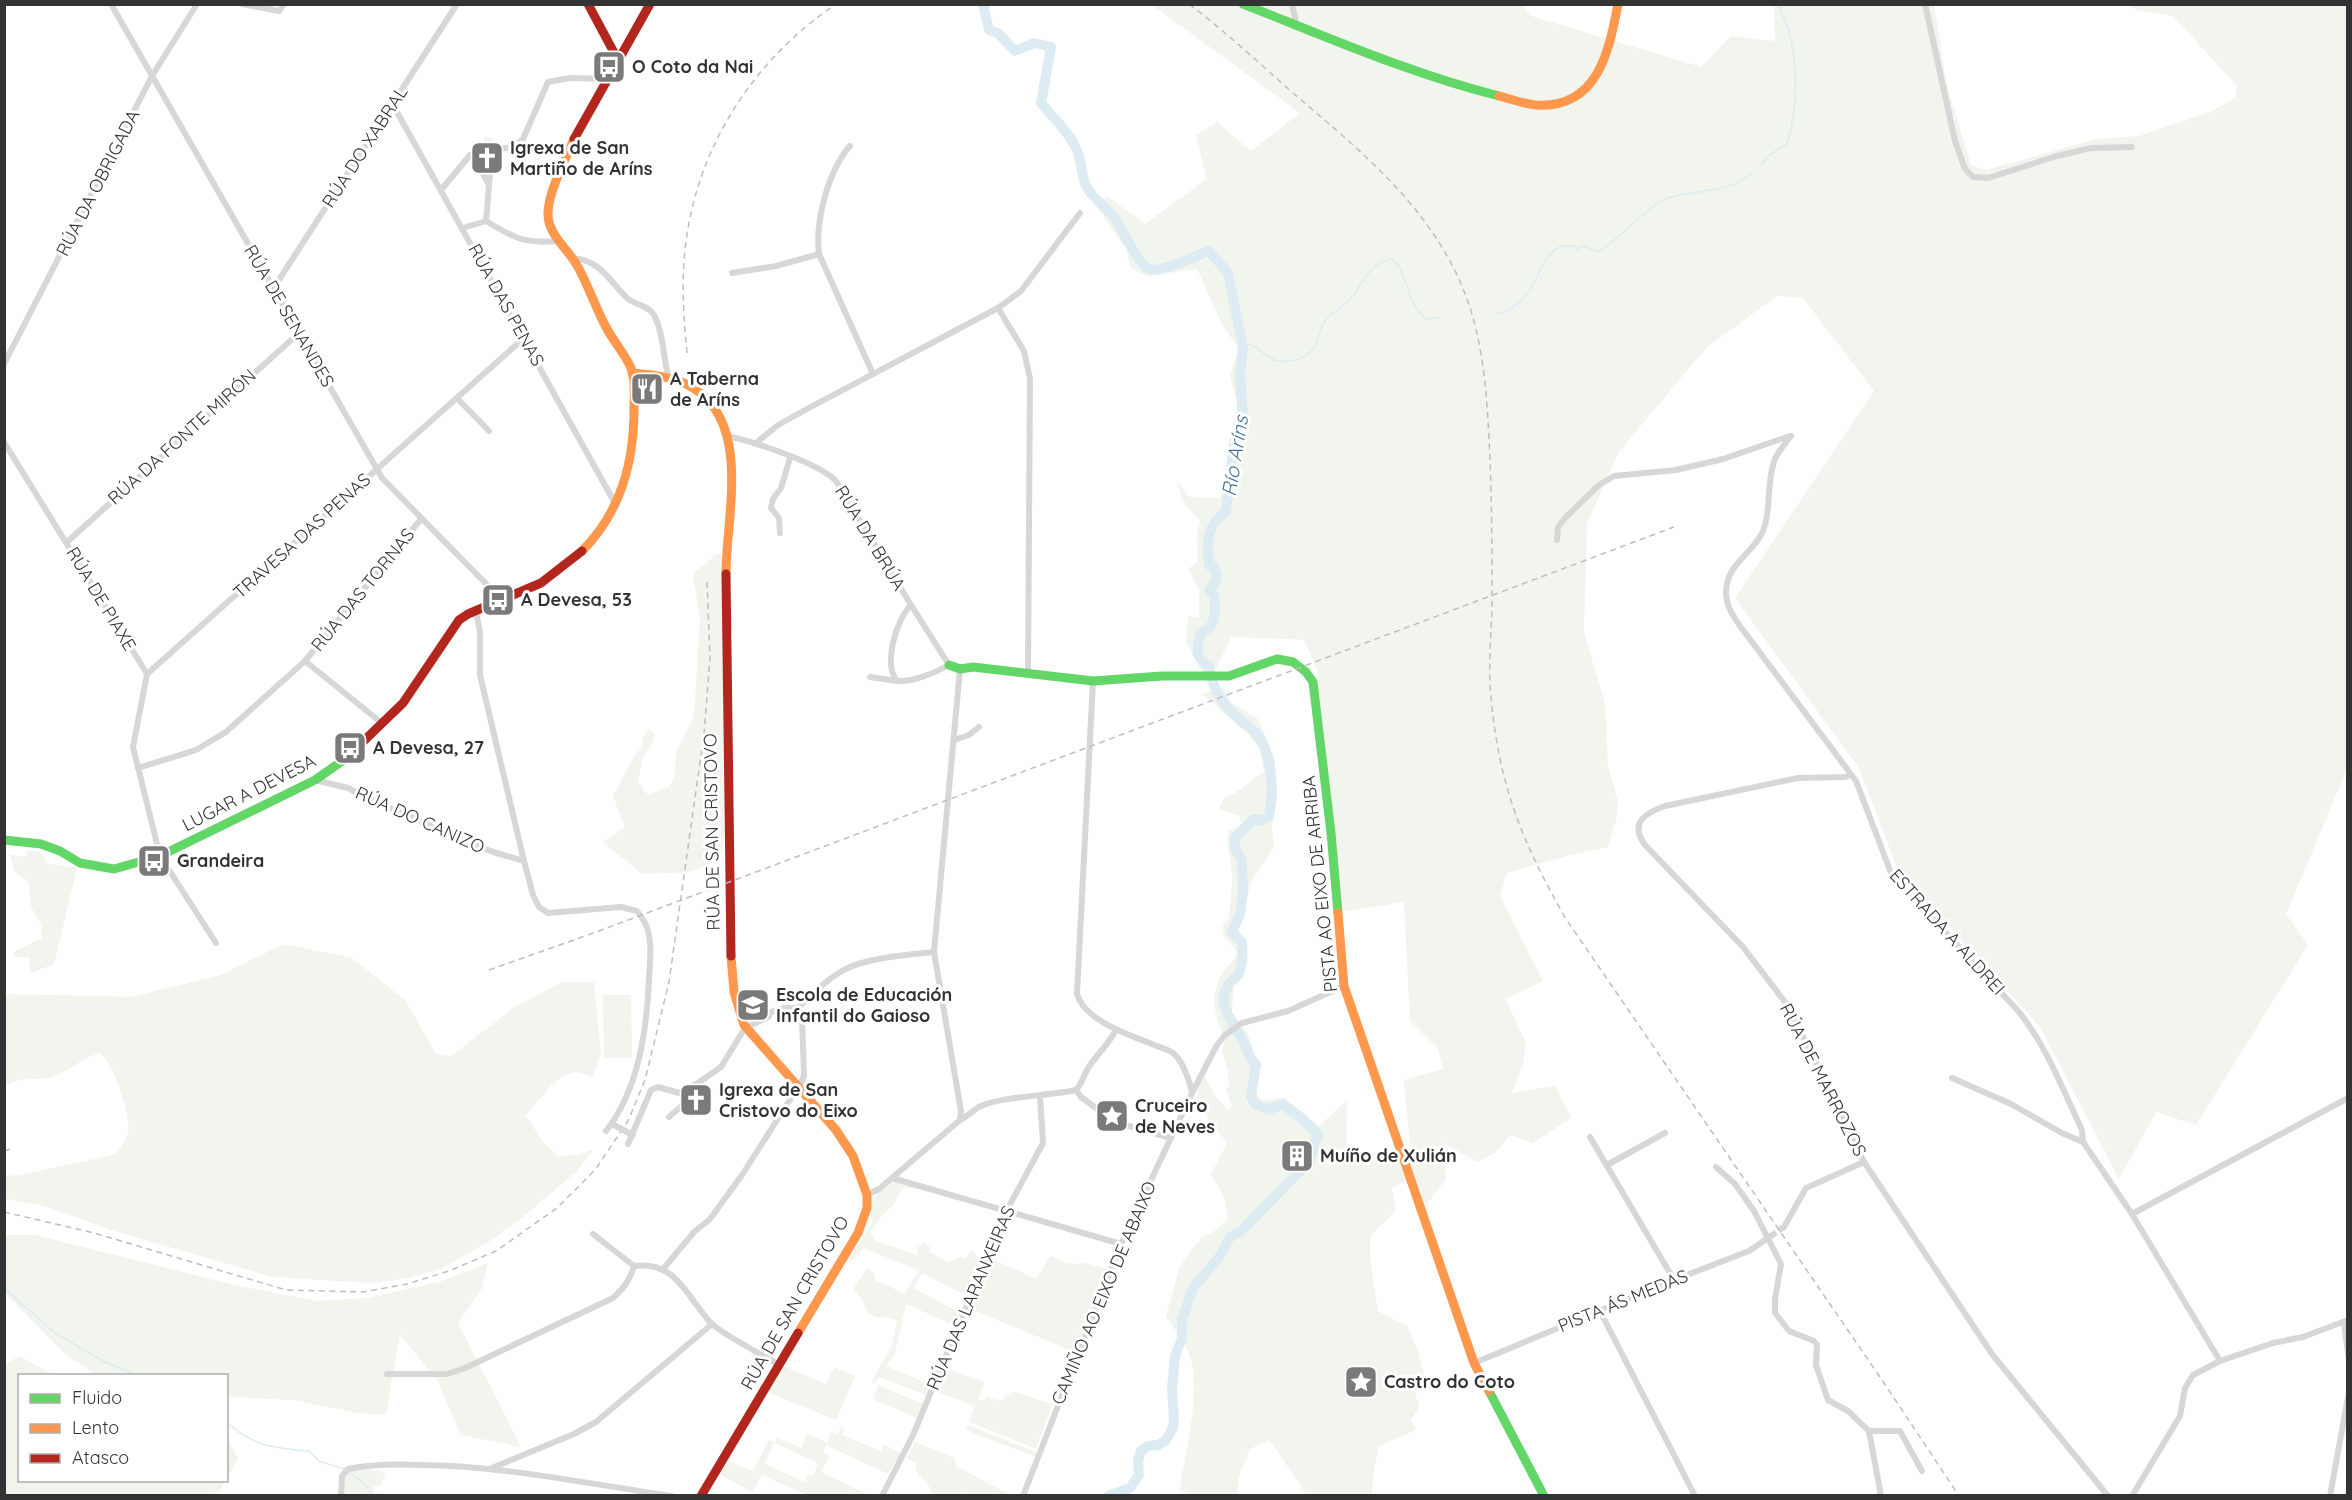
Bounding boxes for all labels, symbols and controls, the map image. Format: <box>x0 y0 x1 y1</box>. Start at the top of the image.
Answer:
bus stop icon: O Coto da Nai <box>591 49 627 85</box>
place label: O Coto da Nai <box>632 55 753 78</box>
street label: RÚA DO XABRAL <box>317 81 413 212</box>
street label: RÚA DA OBRIGADA <box>51 105 145 260</box>
place label: Igrexa de San Martiño de Aríns <box>510 136 653 180</box>
church icon: Igrexa de San Martiño de Aríns <box>469 140 505 176</box>
street label: RÚA DAS PENAS <box>463 239 550 370</box>
street label: RÚA DE SENANDES <box>239 240 340 391</box>
street label: RÚA DA FONTE MIRÓN <box>103 364 261 509</box>
place label: A Taberna de Aríns <box>670 367 759 411</box>
restaurant icon: A Taberna de Aríns <box>629 371 665 407</box>
water label: Río Aríns <box>1216 412 1253 498</box>
street label: TRAVESA DAS PENAS <box>228 468 375 603</box>
street label: RÚA DA BRÚA <box>830 481 911 595</box>
street label: RÚA DAS TORNAS <box>306 523 419 656</box>
street label: RÚA DE PIAXE <box>61 543 141 655</box>
bus stop icon: A Devesa, 53 <box>480 582 516 618</box>
place label: A Devesa, 53 <box>521 588 632 611</box>
bus stop icon: A Devesa, 27 <box>332 730 368 766</box>
street label: RÚA DE SAN CRISTOVO <box>698 733 725 931</box>
place label: A Devesa, 27 <box>373 736 484 759</box>
street label: LUGAR A DEVESA <box>178 749 320 836</box>
street label: PISTA AO EIXO DE ARRIBA <box>1297 774 1342 994</box>
street label: RÚA DO CANIZO <box>352 781 488 858</box>
bus stop icon: Grandeira <box>136 843 172 879</box>
place label: Grandeira <box>177 849 264 872</box>
street label: ESTRADA A ALDREI <box>1885 864 2010 999</box>
place label: Escola de Educación Infantil do Gaioso <box>776 983 952 1027</box>
school or university icon: Escola de Educación Infantil do Gaioso <box>735 987 771 1023</box>
street label: RÚA DE MARROZOS <box>1775 999 1872 1160</box>
place label: Igrexa de San Cristovo do Eixo <box>719 1078 858 1122</box>
church icon: Igrexa de San Cristovo do Eixo <box>678 1082 714 1118</box>
place label: Cruceiro de Neves <box>1135 1094 1215 1138</box>
place icon: Cruceiro de Neves <box>1094 1098 1130 1134</box>
building icon: Muíño de Xulián <box>1279 1138 1315 1174</box>
place label: Muíño de Xulián <box>1320 1144 1457 1167</box>
street label: CAMIÑO AO EIXO DE ABAIXO <box>1046 1178 1161 1408</box>
street label: RÚA DAS LARANXEIRAS <box>921 1202 1020 1394</box>
street label: RÚA DE SAN CRISTOVO <box>735 1212 854 1394</box>
street label: PISTA ÁS MEDAS <box>1554 1264 1691 1337</box>
place icon: Castro do Coto <box>1343 1364 1379 1400</box>
place label: Castro do Coto <box>1384 1370 1515 1393</box>
legend <box>18 1374 228 1482</box>
text: Fluido <box>72 1386 122 1409</box>
text: Lento <box>72 1416 119 1439</box>
text: Atasco <box>72 1446 129 1469</box>

